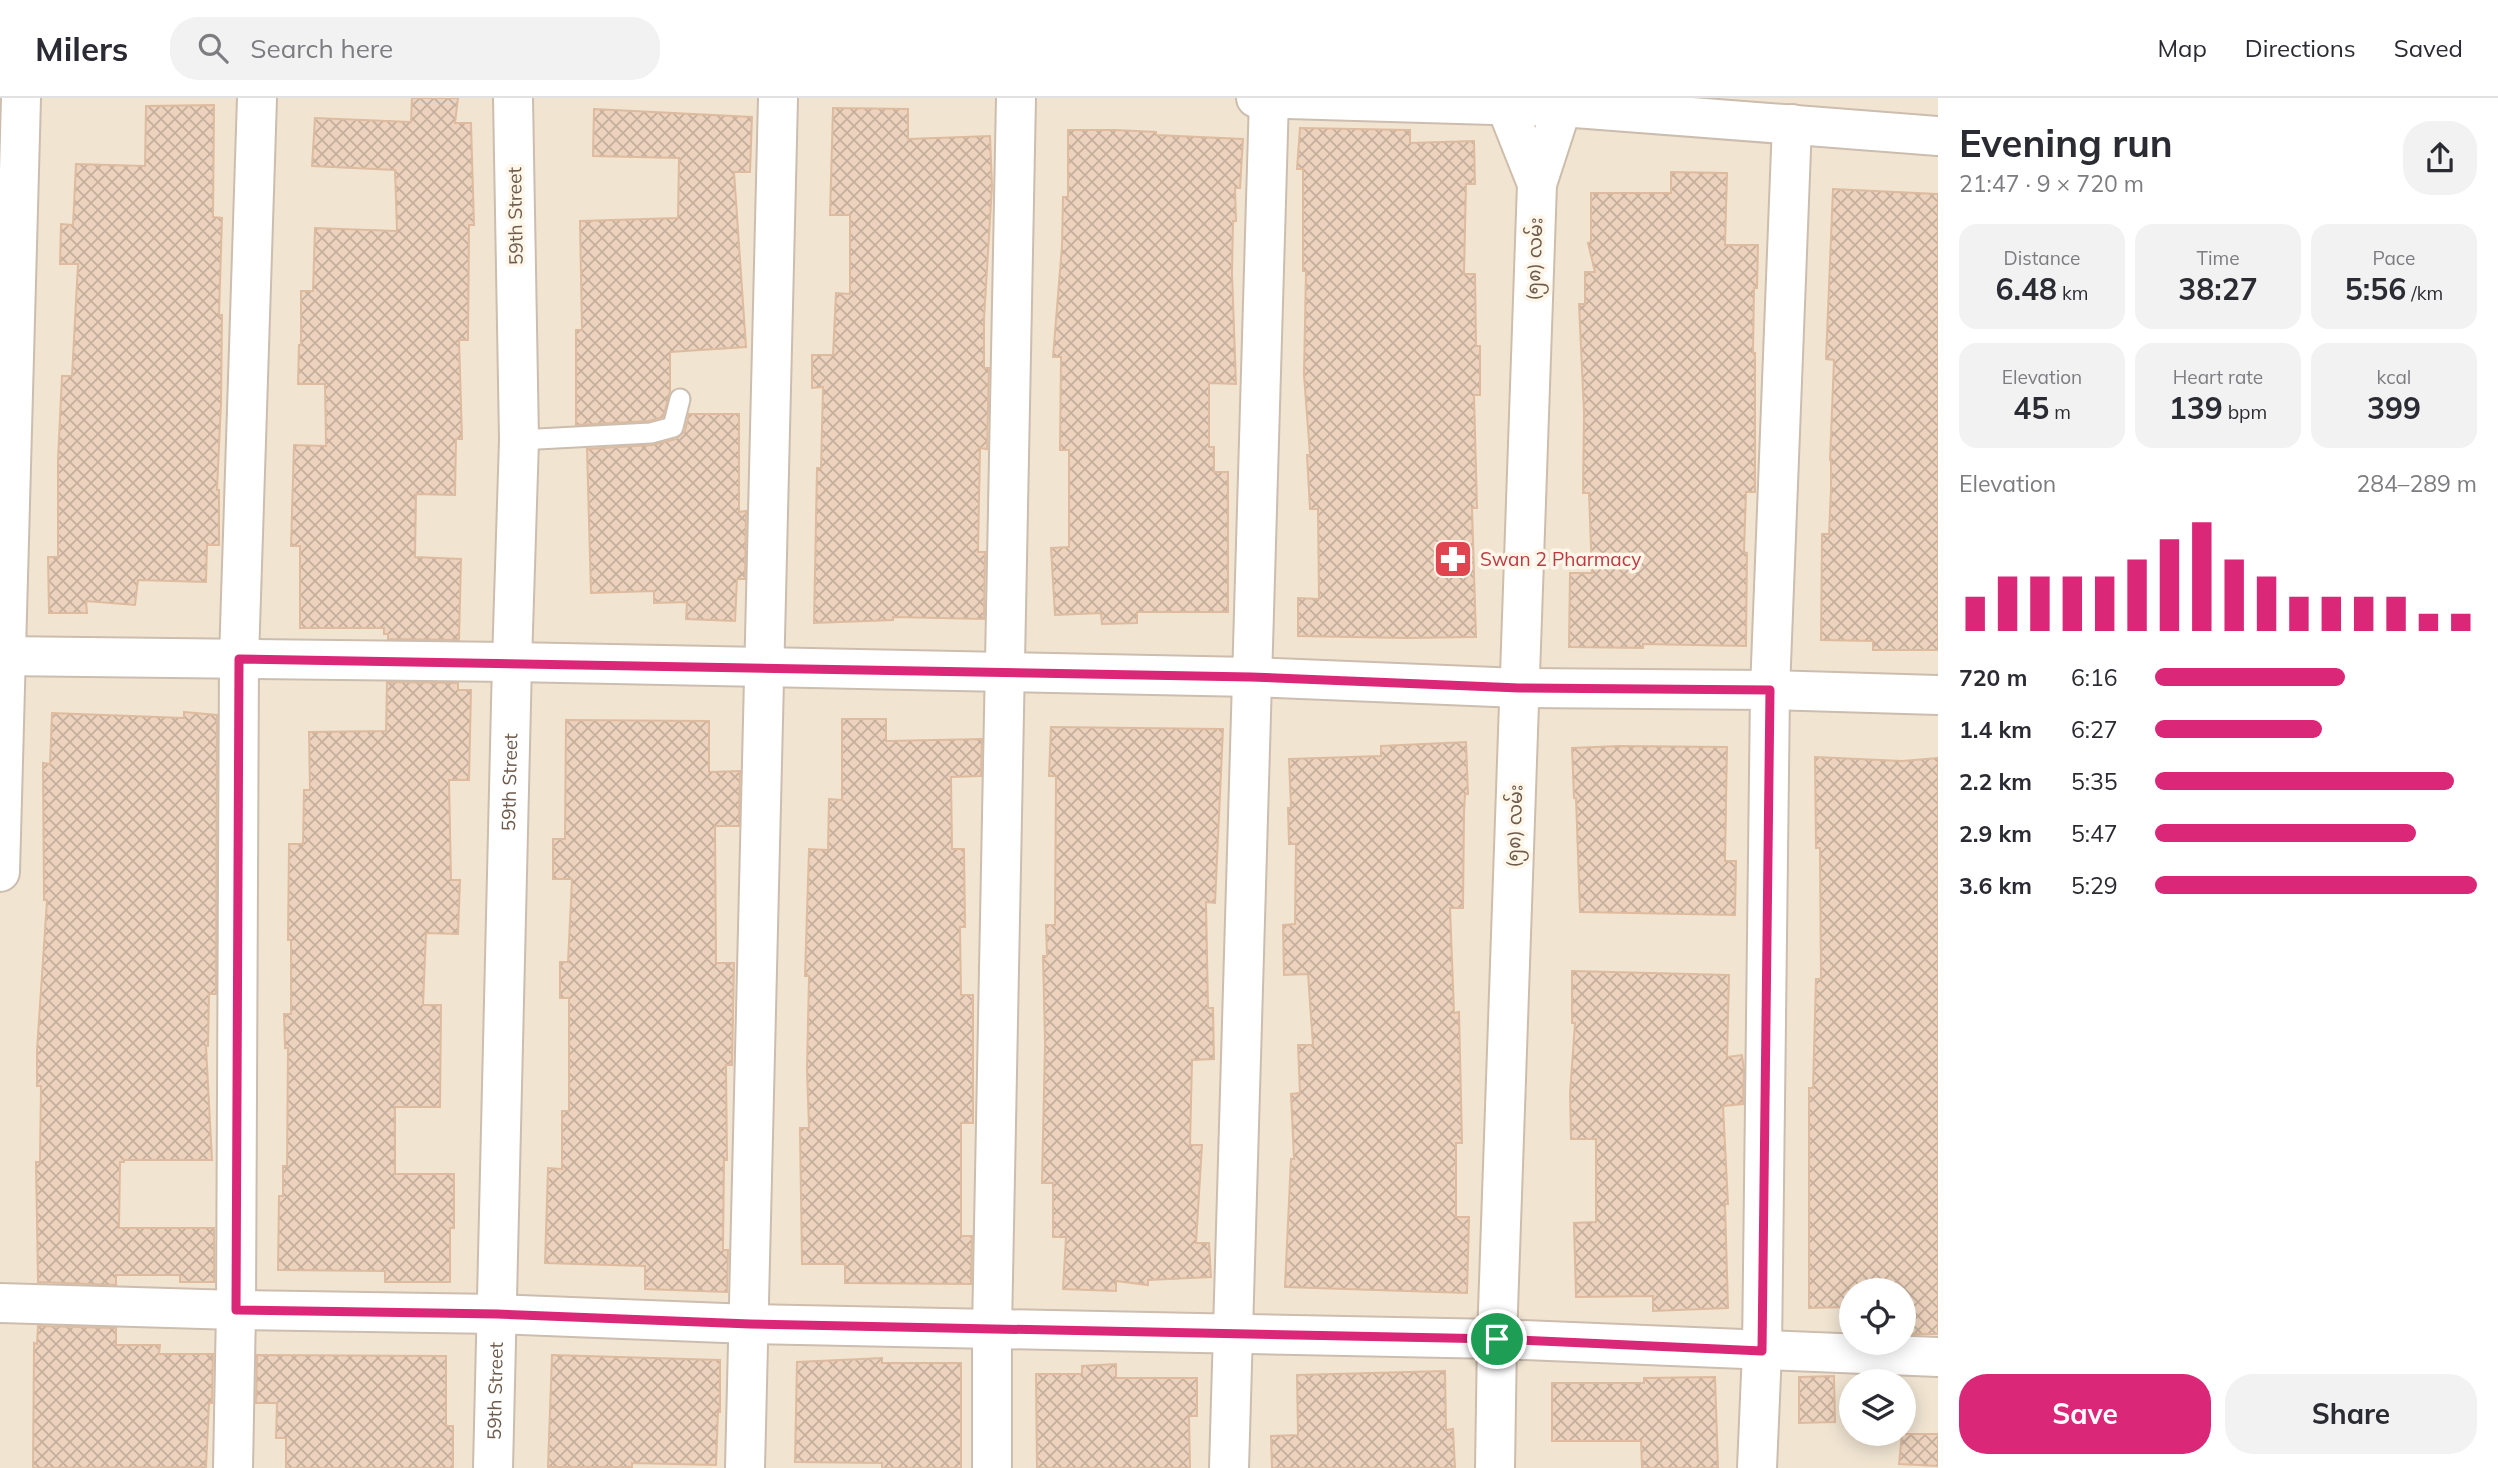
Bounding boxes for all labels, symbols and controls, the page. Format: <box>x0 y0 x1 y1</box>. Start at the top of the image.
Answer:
search box <box>170 17 660 80</box>
text: Milers <box>35 28 128 69</box>
icon: search <box>194 29 232 67</box>
text: Search here <box>250 32 393 65</box>
text: Map <box>2157 33 2207 63</box>
text: Directions <box>2245 33 2356 63</box>
text: Saved <box>2394 33 2463 63</box>
text: Evening run <box>1959 119 2173 167</box>
button: share <box>2403 121 2477 195</box>
street label: 59th Street <box>502 166 528 265</box>
text: 21:47 · 9 × 720 m <box>1959 169 2144 198</box>
street label: (၅၈) လမ်း <box>1519 217 1551 301</box>
text: Distance <box>2004 246 2080 270</box>
text: Time <box>2196 246 2240 270</box>
text: Pace <box>2373 246 2415 270</box>
text: 6.48 <box>1996 270 2057 308</box>
text: 38:27 <box>2178 270 2258 308</box>
text: 5:56 <box>2345 270 2406 308</box>
text: km <box>2057 281 2088 305</box>
text: /km <box>2406 281 2443 305</box>
text: Elevation <box>2002 365 2082 389</box>
text: Heart rate <box>2173 365 2263 389</box>
text: kcal <box>2377 365 2411 389</box>
text: 45 <box>2013 389 2049 427</box>
text: 139 <box>2169 389 2223 427</box>
text: 399 <box>2367 389 2421 427</box>
text: m <box>2049 400 2071 424</box>
text: bpm <box>2223 400 2267 424</box>
text: Elevation <box>1959 469 2056 498</box>
text: 284–289 m <box>2356 469 2477 498</box>
pharmacy icon: Swan 2 Pharmacy <box>1432 538 1474 580</box>
place label: Swan 2 Pharmacy <box>1480 547 1641 571</box>
text: 720 m <box>1959 663 2027 692</box>
text: 6:16 <box>2071 663 2118 692</box>
text: 1.4 km <box>1959 715 2032 744</box>
text: 6:27 <box>2071 715 2118 744</box>
street label: 59th Street <box>496 732 522 832</box>
text: 2.2 km <box>1959 767 2032 796</box>
text: 5:35 <box>2071 767 2118 796</box>
street label: (၅၈) လမ်း <box>1499 784 1531 868</box>
text: 2.9 km <box>1959 819 2032 848</box>
text: 5:47 <box>2071 819 2118 848</box>
text: 3.6 km <box>1959 871 2032 900</box>
text: 5:29 <box>2071 871 2118 900</box>
map controls <box>1839 1278 1916 1446</box>
button: locate <box>1839 1278 1916 1355</box>
pin <box>1467 1309 1527 1369</box>
icon: arrive <box>1478 1320 1516 1358</box>
street label: 59th Street <box>482 1341 508 1440</box>
button: layers <box>1839 1369 1916 1446</box>
button: Save <box>1959 1374 2211 1454</box>
button: Share <box>2225 1374 2477 1454</box>

